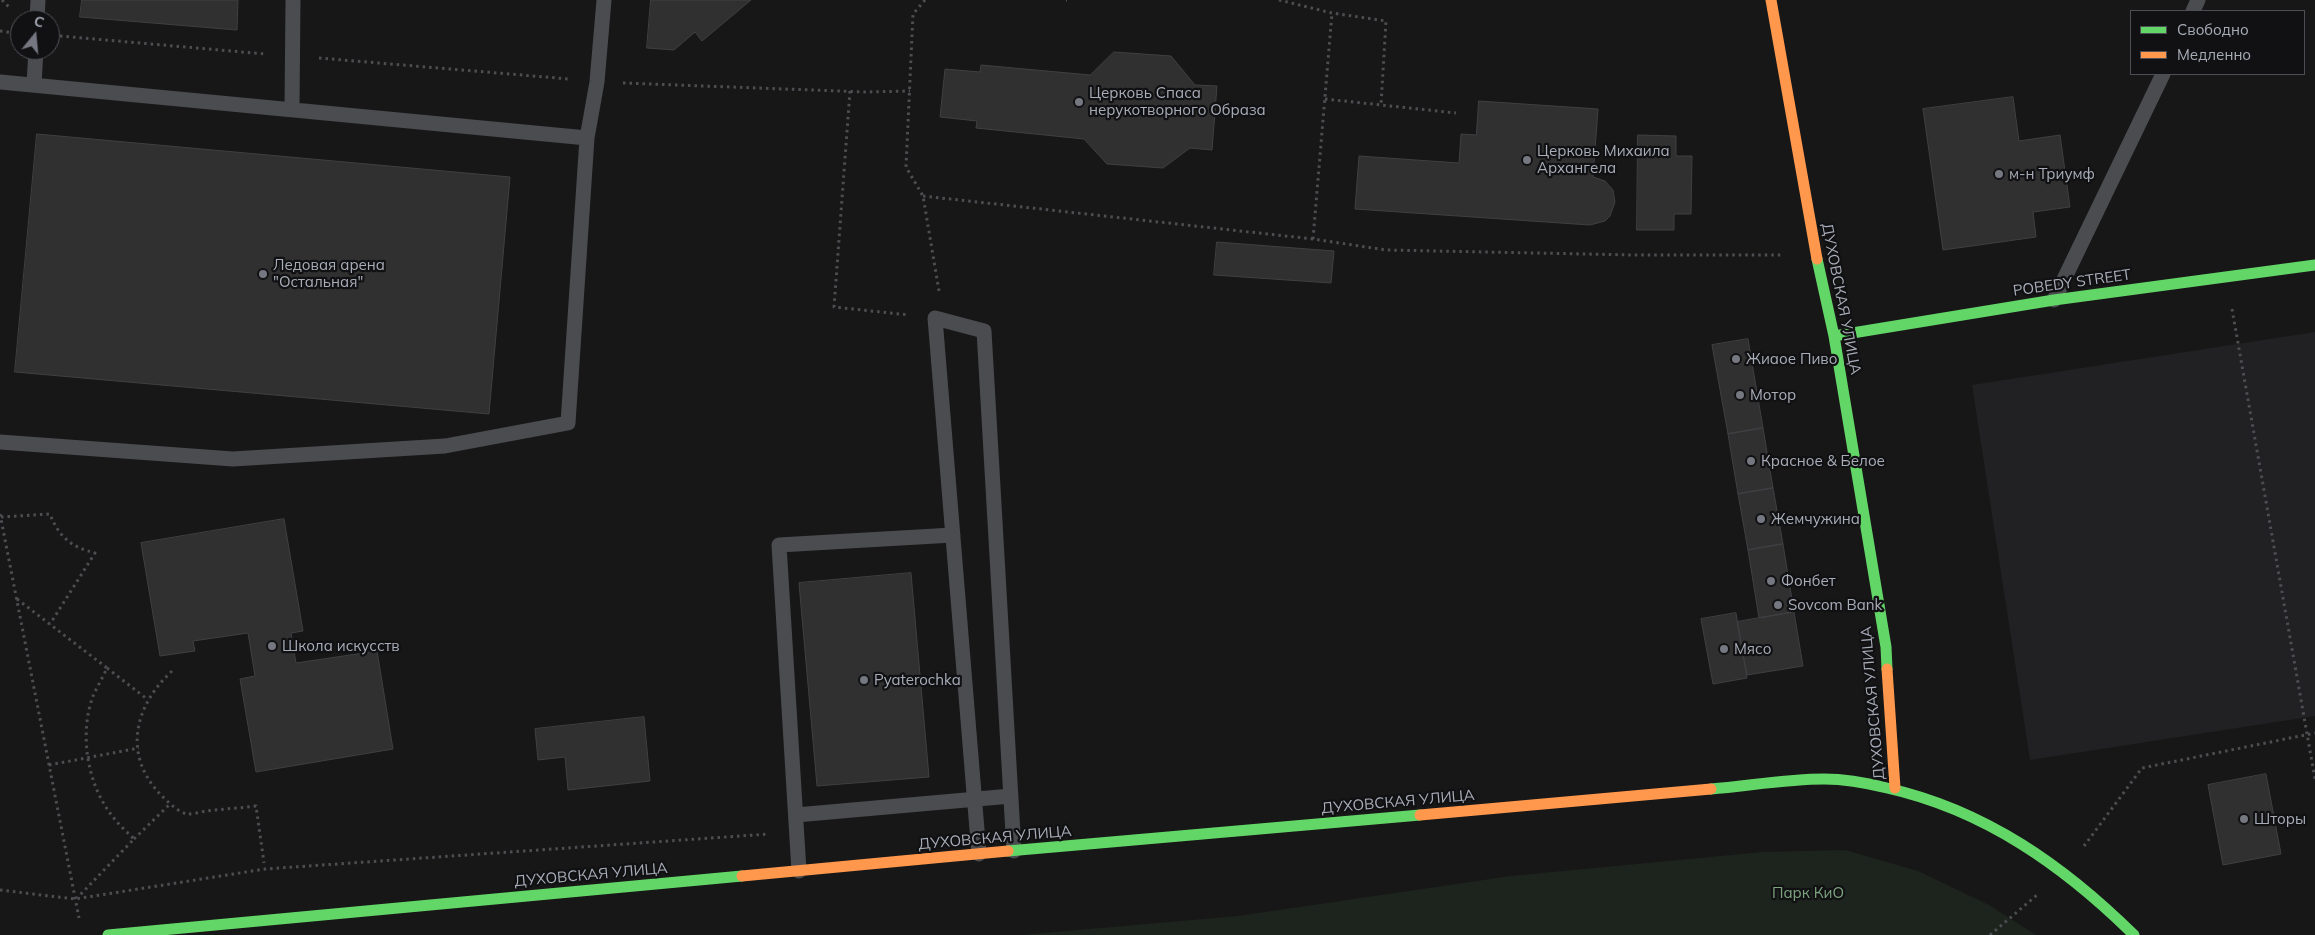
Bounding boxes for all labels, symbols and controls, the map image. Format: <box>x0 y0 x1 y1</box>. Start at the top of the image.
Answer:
north arrow <box>10 10 60 60</box>
legend <box>2130 10 2305 75</box>
text: С <box>32 12 46 32</box>
text: Свободно <box>2177 20 2249 39</box>
text: Медленно <box>2177 45 2251 64</box>
place label: Церковь Спаса нерукотворного Образа <box>1089 84 1266 119</box>
marker: Церковь Спаса нерукотворного Образа <box>1073 96 1085 108</box>
place label: Церковь Михаила Архангела <box>1537 142 1670 177</box>
marker: Церковь Михаила Архангела <box>1521 154 1533 166</box>
place label: м-н Триумф <box>2009 165 2095 183</box>
marker: м-н Триумф <box>1993 168 2005 180</box>
street label: ДУХОВСКАЯ УЛИЦА <box>1817 222 1865 376</box>
place label: Ледовая арена "Остальная" <box>273 256 385 291</box>
street label: POBEDY STREET <box>2012 266 2132 300</box>
marker: Ледовая арена "Остальная" <box>257 268 269 280</box>
place label: Жиаое Пиво <box>1746 350 1837 368</box>
marker: Жиаое Пиво <box>1730 353 1742 365</box>
place label: Мотор <box>1750 386 1796 404</box>
marker: Мотор <box>1734 389 1746 401</box>
place label: Красное & Белое <box>1761 452 1885 470</box>
marker: Красное & Белое <box>1745 455 1757 467</box>
place label: Жемчужина <box>1771 510 1860 528</box>
marker: Жемчужина <box>1755 513 1767 525</box>
place label: Фонбет <box>1781 572 1836 590</box>
marker: Фонбет <box>1765 575 1777 587</box>
place label: Sovcom Bank <box>1788 596 1882 614</box>
marker: Sovcom Bank <box>1772 599 1784 611</box>
street label: ДУХОВСКАЯ УЛИЦА <box>1857 626 1889 780</box>
place label: Школа искусств <box>282 637 400 655</box>
marker: Школа искусств <box>266 640 278 652</box>
place label: Мясо <box>1734 640 1771 658</box>
marker: Мясо <box>1718 643 1730 655</box>
place label: Pyaterochka <box>874 671 961 689</box>
marker: Pyaterochka <box>858 674 870 686</box>
street label: ДУХОВСКАЯ УЛИЦА <box>1321 786 1475 818</box>
place label: Шторы <box>2254 810 2306 828</box>
marker: Шторы <box>2238 813 2250 825</box>
street label: ДУХОВСКАЯ УЛИЦА <box>918 822 1072 854</box>
street label: ДУХОВСКАЯ УЛИЦА <box>514 859 668 891</box>
park label: Парк КиО <box>1772 884 1844 902</box>

